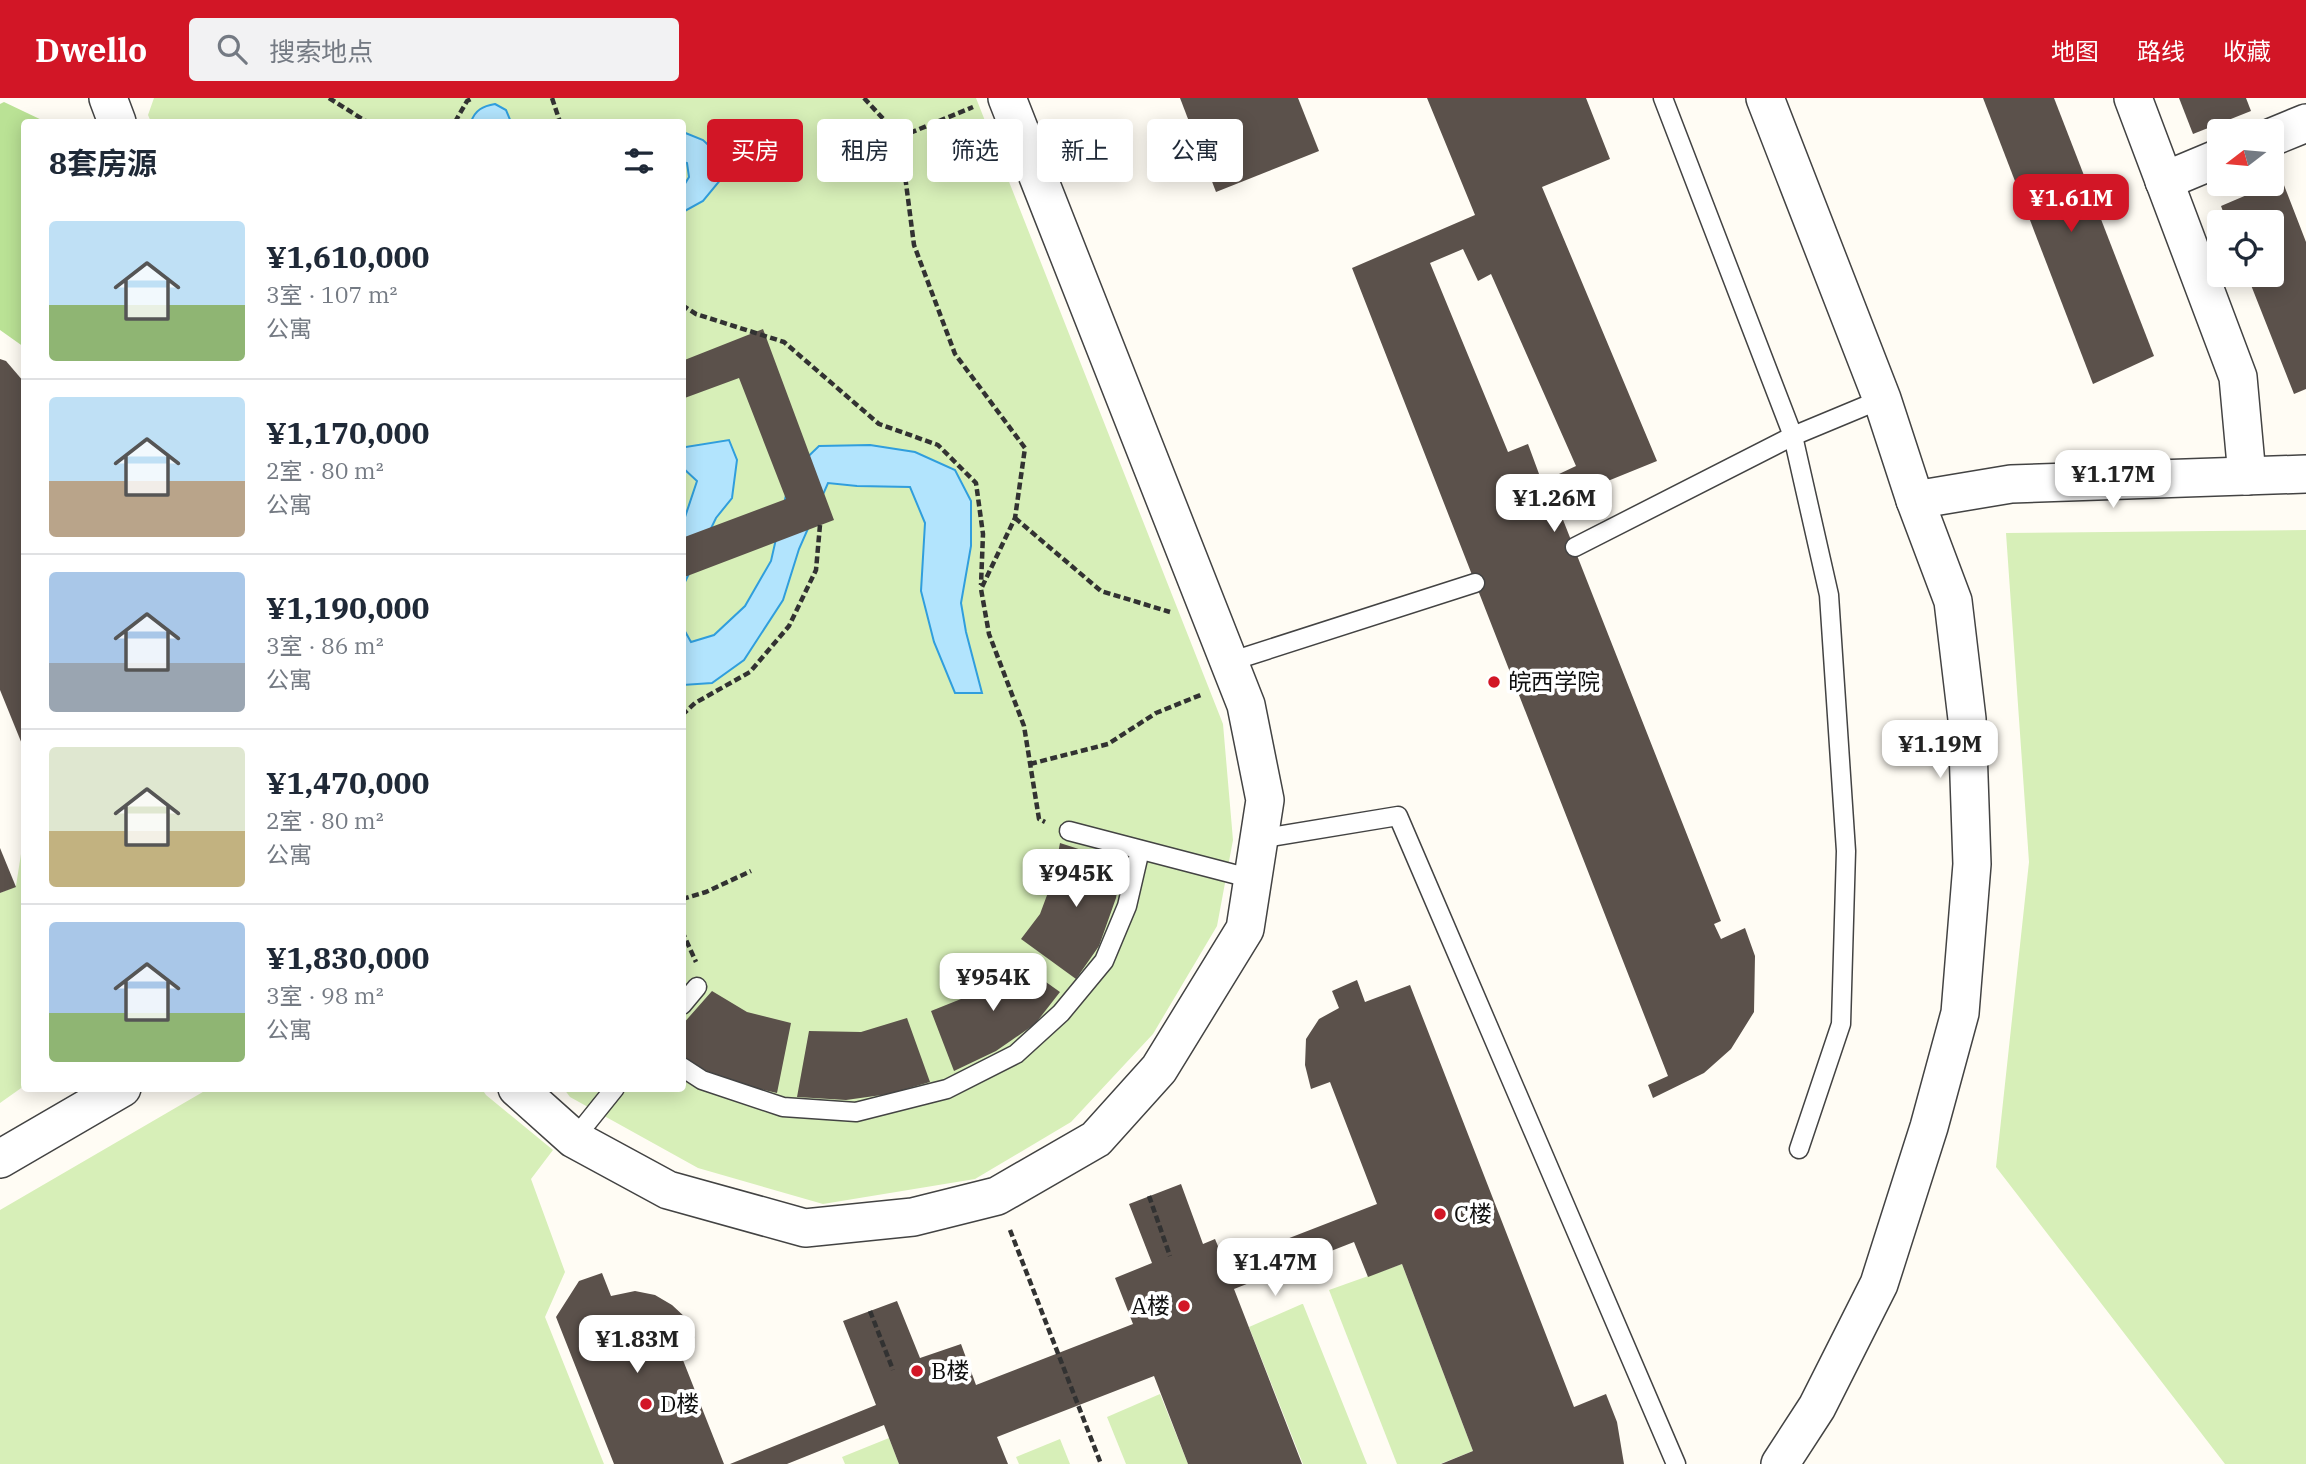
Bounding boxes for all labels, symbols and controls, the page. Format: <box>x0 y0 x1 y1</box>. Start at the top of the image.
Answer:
search box <box>189 18 679 81</box>
text: Dwello <box>35 28 147 71</box>
icon: search <box>213 30 251 68</box>
text: 搜索地点 <box>269 34 373 68</box>
text: 地图 <box>2051 35 2099 67</box>
text: 路线 <box>2137 35 2185 67</box>
text: 收藏 <box>2223 35 2271 67</box>
chip: 买房 <box>707 119 803 182</box>
chip: 租房 <box>817 119 913 182</box>
chip: 筛选 <box>927 119 1023 182</box>
chip: 新上 <box>1037 119 1133 182</box>
chip: 公寓 <box>1147 119 1243 182</box>
north arrow <box>2207 119 2284 196</box>
map controls <box>2207 119 2284 287</box>
icon: filters <box>620 142 658 180</box>
text: 8套房源 <box>49 143 157 182</box>
pin: ¥1.61M <box>2014 174 2128 234</box>
text: ¥1.61M <box>2029 182 2113 212</box>
button: locate <box>2207 210 2284 287</box>
text: ¥1,610,000 <box>266 237 429 276</box>
icon: home <box>105 249 189 333</box>
text: 3室 · 107 m² <box>266 279 398 309</box>
text: 公寓 <box>266 313 312 343</box>
text: ¥1,170,000 <box>266 413 429 452</box>
icon: home <box>105 425 189 509</box>
pin: ¥1.17M <box>2056 450 2170 510</box>
text: 2室 · 80 m² <box>266 455 384 485</box>
text: ¥1.17M <box>2071 458 2155 488</box>
pin: ¥1.26M <box>1497 474 1611 534</box>
text: ¥1.26M <box>1512 482 1596 512</box>
text: 公寓 <box>266 489 312 519</box>
text: ¥1,190,000 <box>266 588 429 627</box>
icon: home <box>105 600 189 684</box>
text: 3室 · 86 m² <box>266 630 384 660</box>
text: 公寓 <box>266 664 312 694</box>
place label: 皖西学院 <box>1508 666 1600 696</box>
marker: 皖西学院 <box>1486 674 1502 690</box>
pin: ¥1.19M <box>1883 720 1997 780</box>
text: ¥1.19M <box>1898 728 1982 758</box>
text: ¥1,470,000 <box>266 763 429 802</box>
icon: home <box>105 775 189 859</box>
text: 2室 · 80 m² <box>266 805 384 835</box>
text: 公寓 <box>266 839 312 869</box>
pin: ¥945K <box>1027 850 1125 909</box>
text: ¥945K <box>1039 857 1113 887</box>
text: ¥1,830,000 <box>266 938 429 977</box>
icon: home <box>105 950 189 1034</box>
pin: ¥954K <box>944 954 1042 1013</box>
text: ¥954K <box>956 961 1030 991</box>
text: 3室 · 98 m² <box>266 980 384 1010</box>
text: 公寓 <box>266 1014 312 1044</box>
place label: C楼 <box>1454 1198 1492 1228</box>
marker: C楼 <box>1432 1206 1448 1222</box>
pin: ¥1.47M <box>1218 1238 1332 1298</box>
text: ¥1.47M <box>1233 1246 1317 1276</box>
place label: A楼 <box>1131 1290 1170 1320</box>
marker: A楼 <box>1176 1298 1192 1314</box>
pin: ¥1.83M <box>580 1316 694 1375</box>
text: ¥1.83M <box>595 1323 679 1353</box>
place label: B楼 <box>931 1355 969 1385</box>
marker: B楼 <box>909 1363 925 1379</box>
place label: D楼 <box>660 1388 699 1418</box>
marker: D楼 <box>638 1396 654 1412</box>

